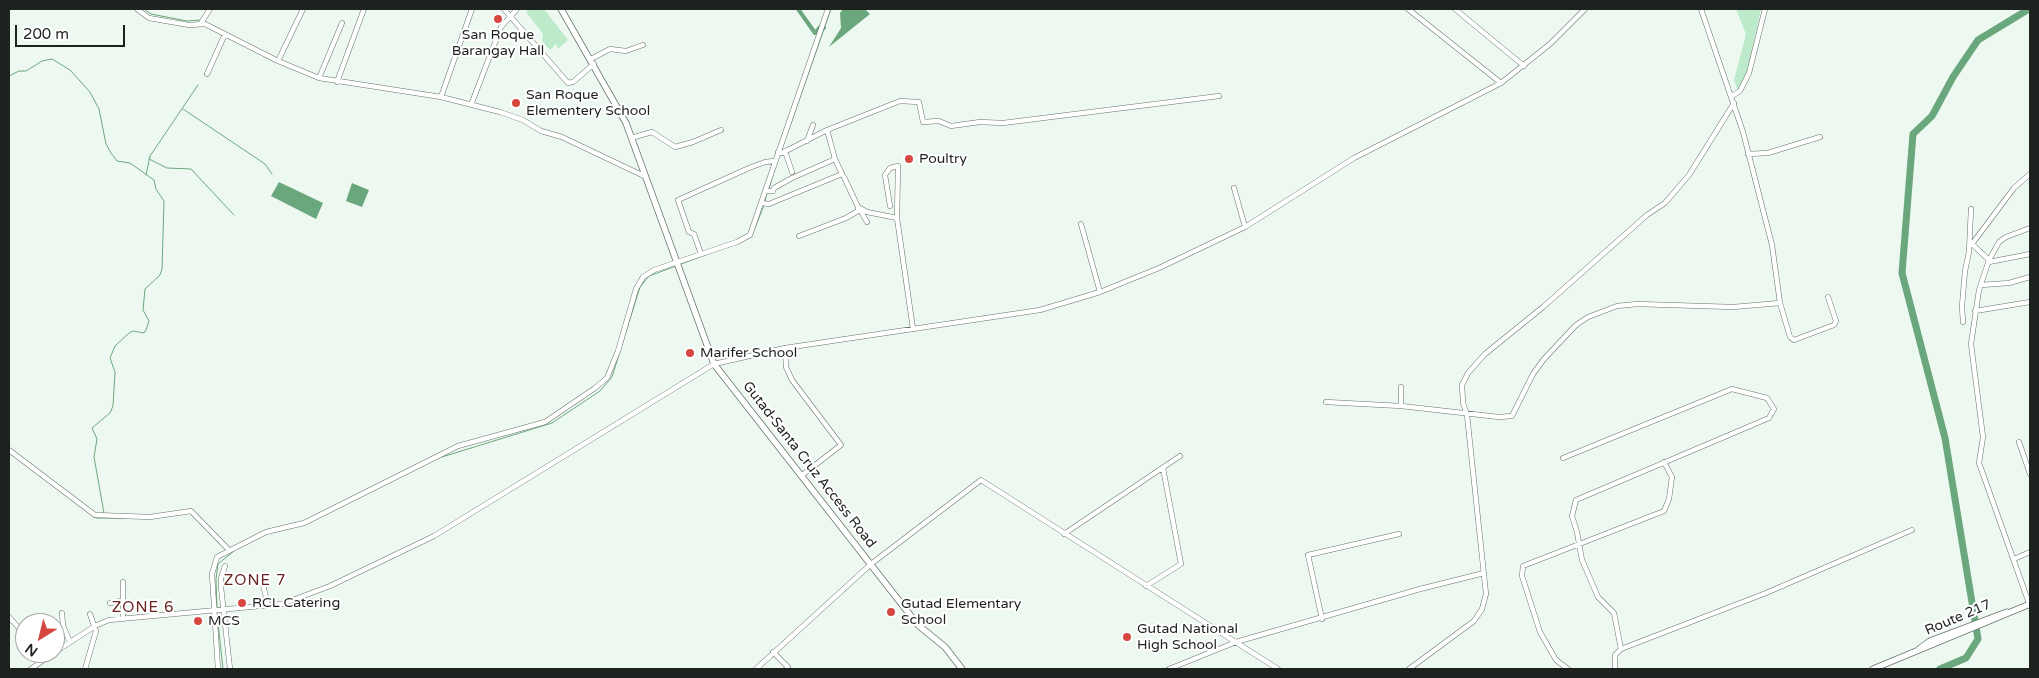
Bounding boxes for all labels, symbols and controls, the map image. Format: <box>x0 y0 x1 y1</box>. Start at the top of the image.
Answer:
marker: San Roque Barangay Hall <box>492 13 504 25</box>
scale bar <box>18 15 128 47</box>
text: 200 m <box>23 25 69 43</box>
place label: San Roque Barangay Hall <box>452 27 544 59</box>
place label: San Roque Elementery School <box>526 87 650 120</box>
marker: San Roque Elementery School <box>510 97 522 109</box>
place label: Poultry <box>919 151 967 167</box>
marker: Poultry <box>903 153 915 165</box>
place label: Marifer School <box>700 345 797 361</box>
marker: Marifer School <box>684 347 696 359</box>
street label: Gutad-Santa Cruz Access Road <box>739 378 879 552</box>
district label: ZONE 7 <box>223 572 287 590</box>
place label: RCL Catering <box>252 595 340 611</box>
place label: Gutad Elementary School <box>901 596 1021 628</box>
marker: RCL Catering <box>236 597 248 609</box>
street label: Route 217 <box>1922 597 1994 639</box>
district label: ZONE 6 <box>111 599 175 617</box>
marker: Gutad Elementary School <box>885 606 897 618</box>
north arrow <box>15 613 65 663</box>
place label: MCS <box>208 613 240 629</box>
marker: MCS <box>192 615 204 627</box>
place label: Gutad National High School <box>1137 621 1238 654</box>
marker: Gutad National High School <box>1121 631 1133 643</box>
text: N <box>22 640 41 660</box>

